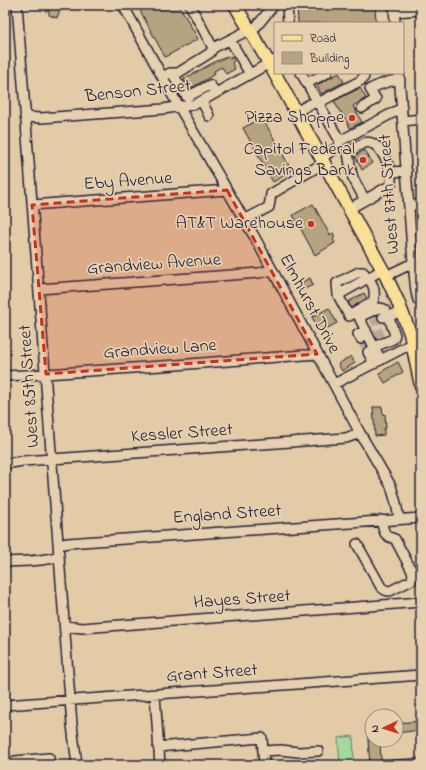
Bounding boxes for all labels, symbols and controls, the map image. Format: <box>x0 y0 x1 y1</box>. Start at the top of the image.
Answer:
legend <box>274 22 404 74</box>
text: Road <box>310 30 336 48</box>
text: Building <box>309 50 349 69</box>
street label: Benson Street <box>83 74 192 111</box>
place label: Pizza Shoppe <box>245 105 345 131</box>
marker: Pizza Shoppe <box>347 113 357 123</box>
street label: West 87th Street <box>373 133 407 255</box>
place label: Capitol Federal Savings Bank <box>244 137 355 185</box>
marker: Capitol Federal Savings Bank <box>358 155 368 165</box>
street label: Eby Avenue <box>83 166 174 198</box>
place label: AT&T Warehouse <box>176 211 304 237</box>
marker: AT&T Warehouse <box>306 219 316 229</box>
street label: Grandview Avenue <box>86 247 223 283</box>
street label: Elmhurst Drive <box>272 250 347 359</box>
street label: West 85th Street <box>13 324 47 448</box>
street label: Grandview Lane <box>102 333 218 367</box>
street label: Kessler Street <box>130 417 234 451</box>
street label: England Street <box>172 498 282 533</box>
street label: Hayes Street <box>193 584 291 616</box>
street label: Grant Street <box>166 658 258 690</box>
north arrow <box>364 708 404 748</box>
text: N <box>367 724 383 733</box>

